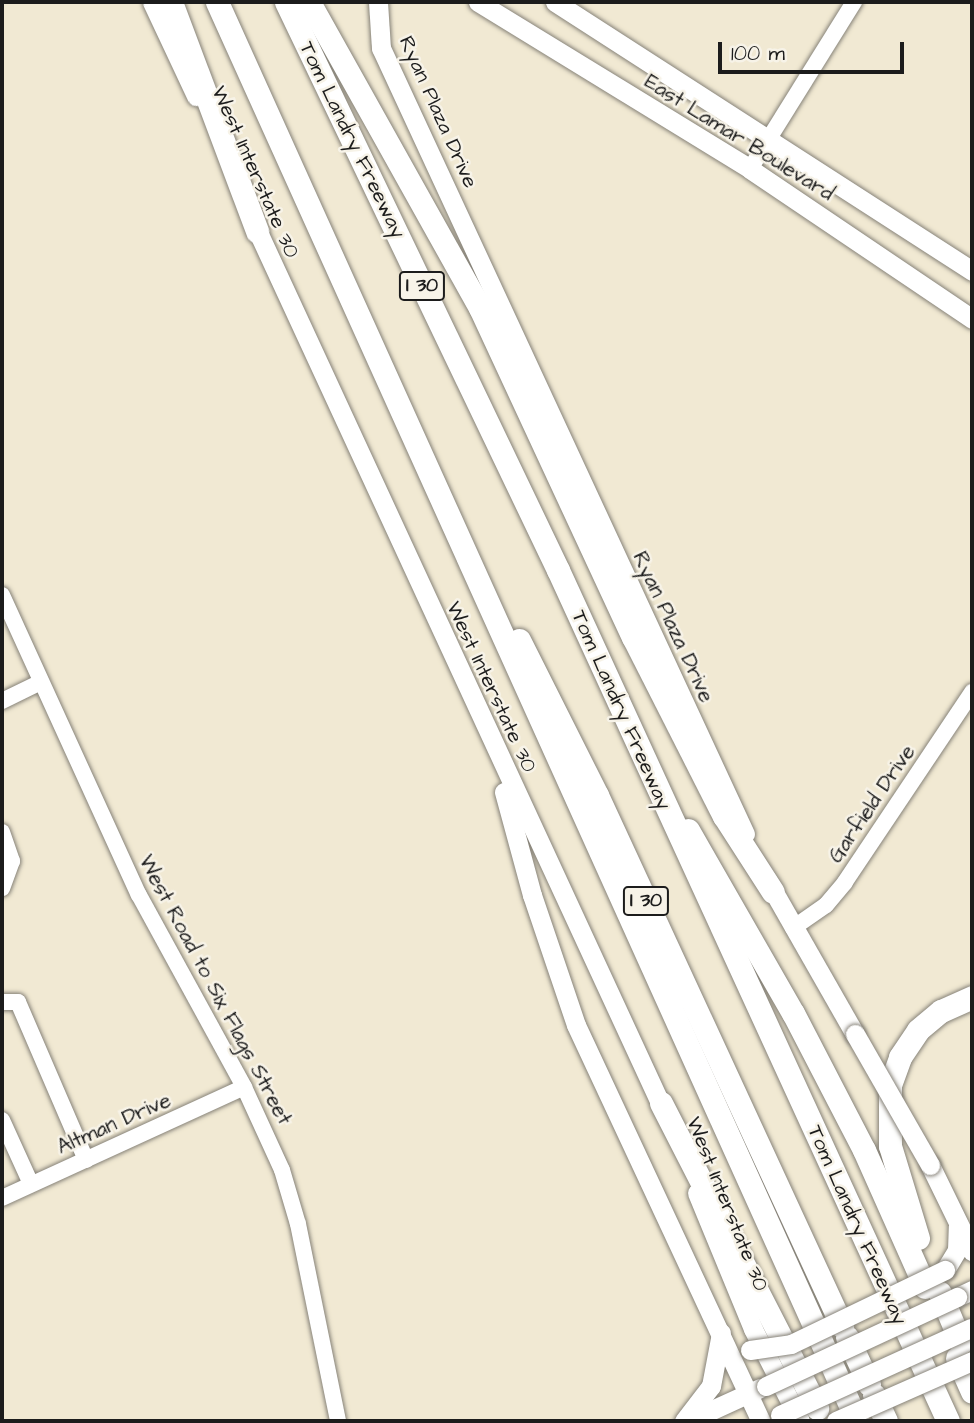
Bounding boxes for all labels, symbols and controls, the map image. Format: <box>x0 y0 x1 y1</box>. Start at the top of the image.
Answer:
scale bar <box>722 28 908 72</box>
street label: Ryan Plaza Drive <box>393 32 483 192</box>
street label: Tom Landry Freeway <box>293 38 411 242</box>
text: 100 m <box>731 39 785 68</box>
street label: East Lamar Boulevard <box>640 69 838 207</box>
street label: West Interstate 30 <box>206 82 304 262</box>
road number: I 30 <box>398 270 446 302</box>
street label: Ryan Plaza Drive <box>627 548 719 706</box>
street label: West Interstate 30 <box>440 598 542 776</box>
street label: Tom Landry Freeway <box>566 606 676 814</box>
street label: Garfield Drive <box>823 740 921 868</box>
street label: West Road to Six Flags Street <box>133 851 297 1129</box>
road number: I 30 <box>622 886 670 917</box>
street label: Altman Drive <box>53 1088 175 1160</box>
street label: West Interstate 30 <box>681 1113 773 1295</box>
street label: Tom Landry Freeway <box>802 1121 912 1329</box>

